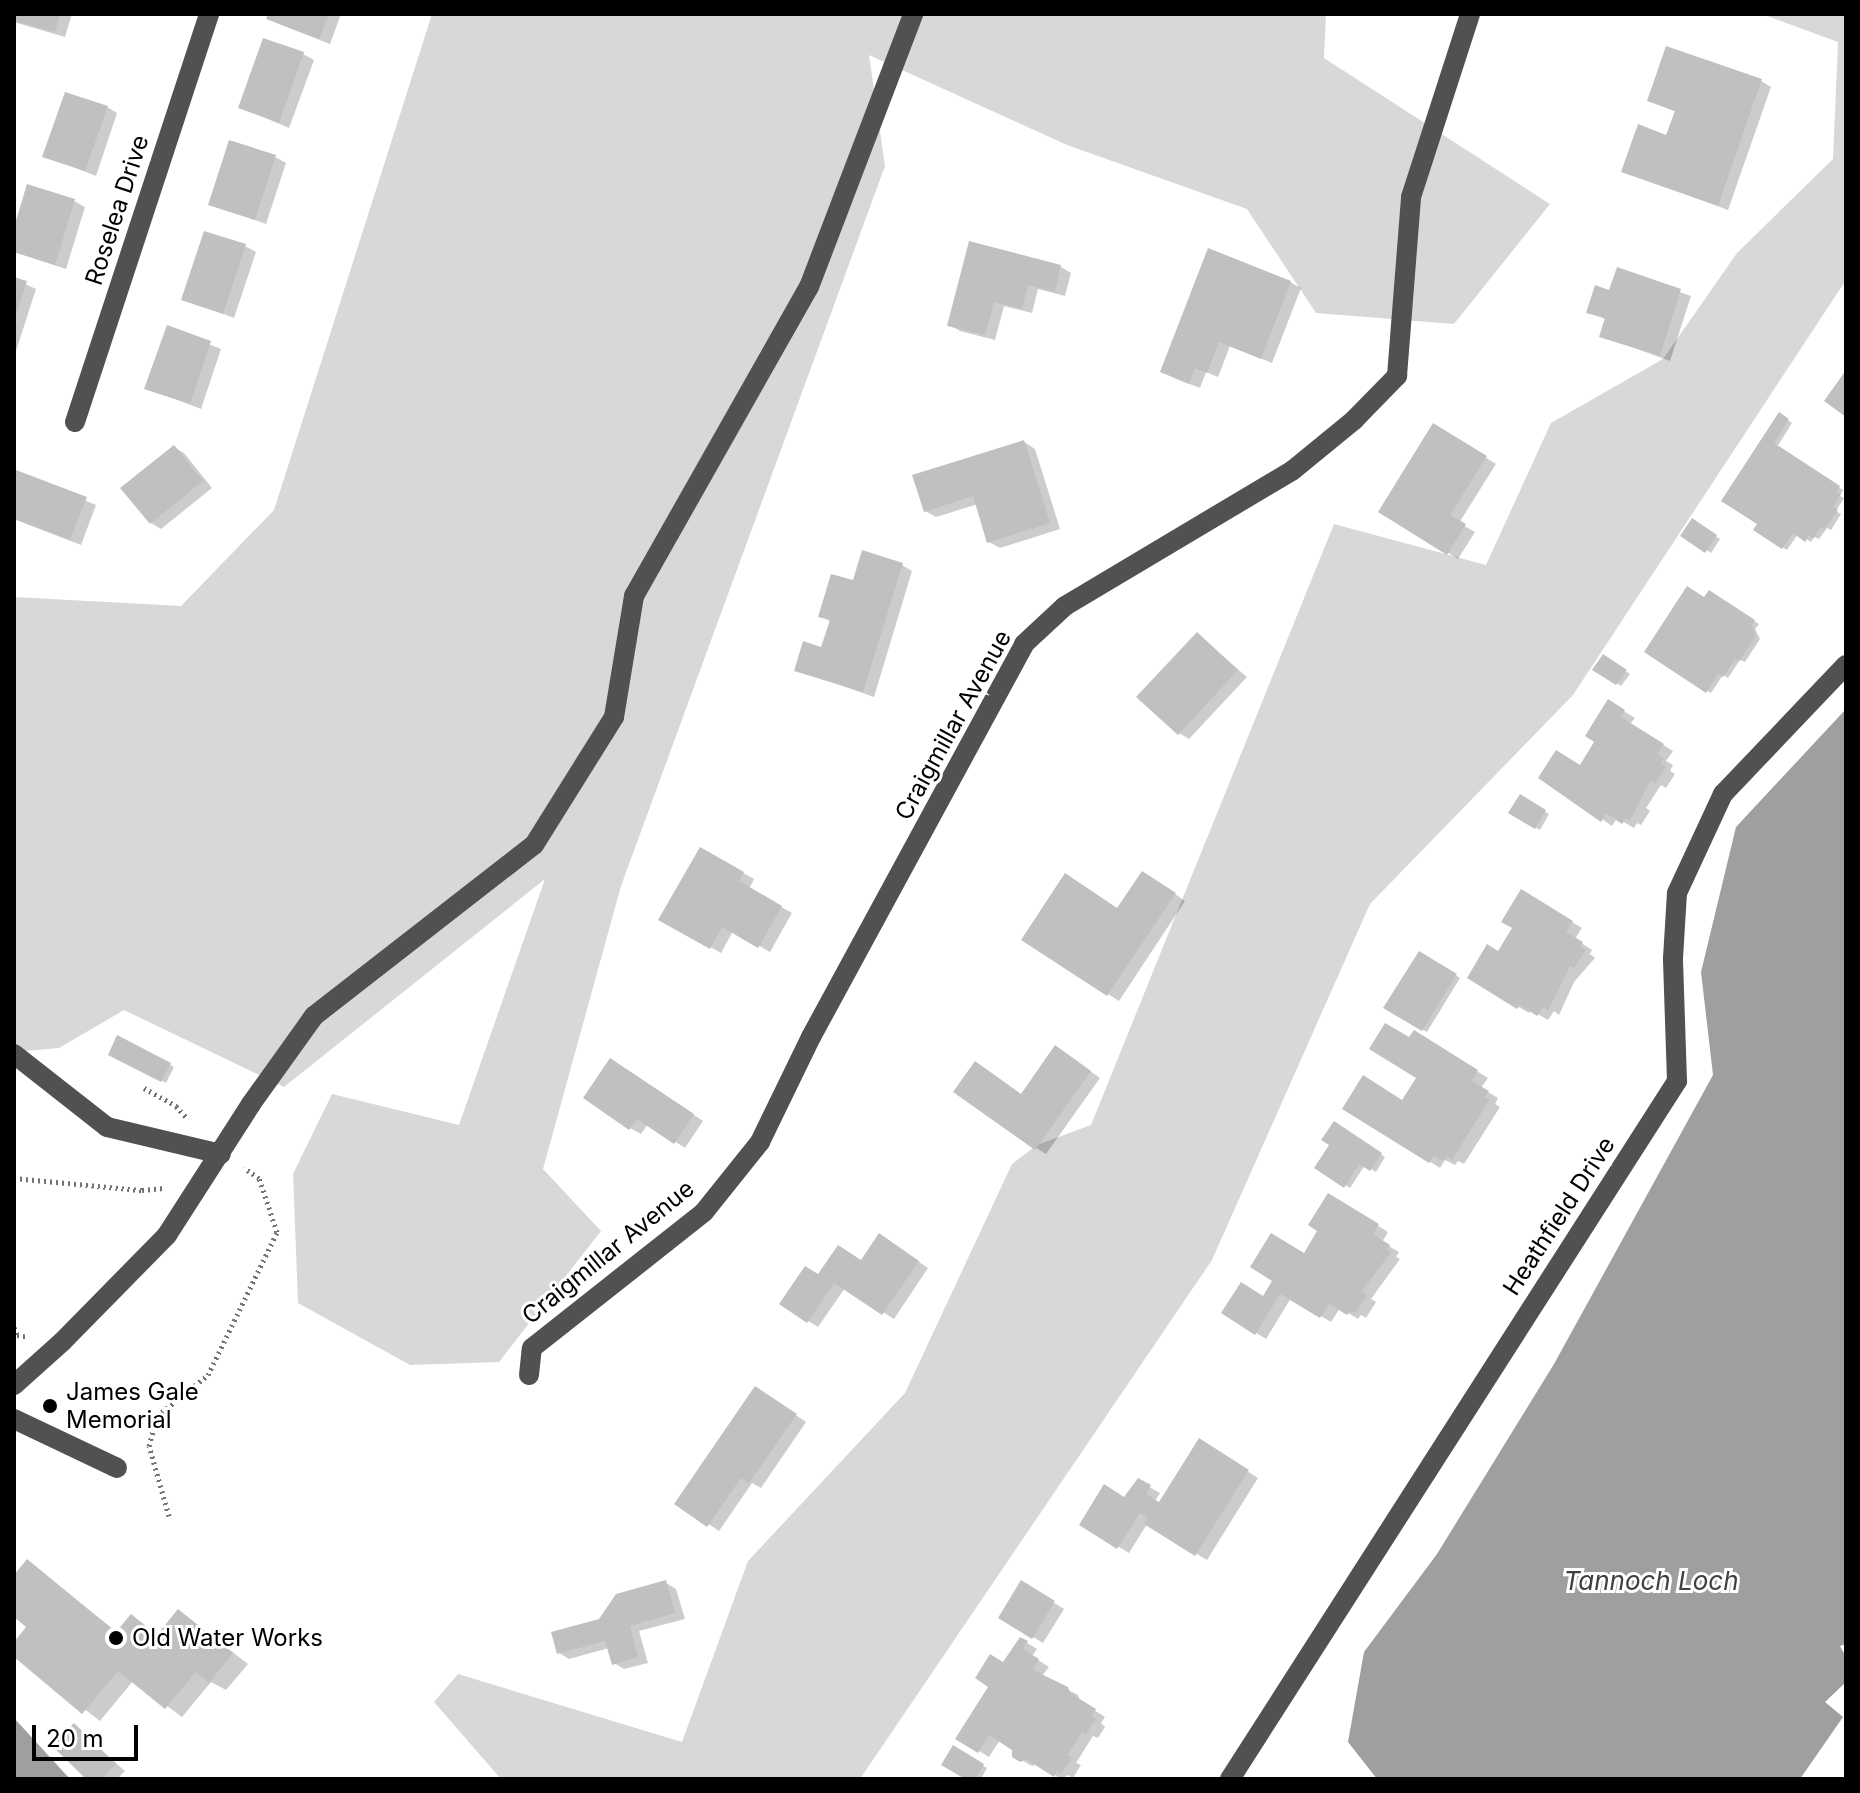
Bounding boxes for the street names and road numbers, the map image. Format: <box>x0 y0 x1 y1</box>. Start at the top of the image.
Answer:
street label: Roselea Drive <box>79 131 155 289</box>
street label: Craigmillar Avenue <box>889 625 1017 825</box>
street label: Heathfield Drive <box>1497 1131 1621 1301</box>
street label: Craigmillar Avenue <box>516 1174 700 1330</box>

